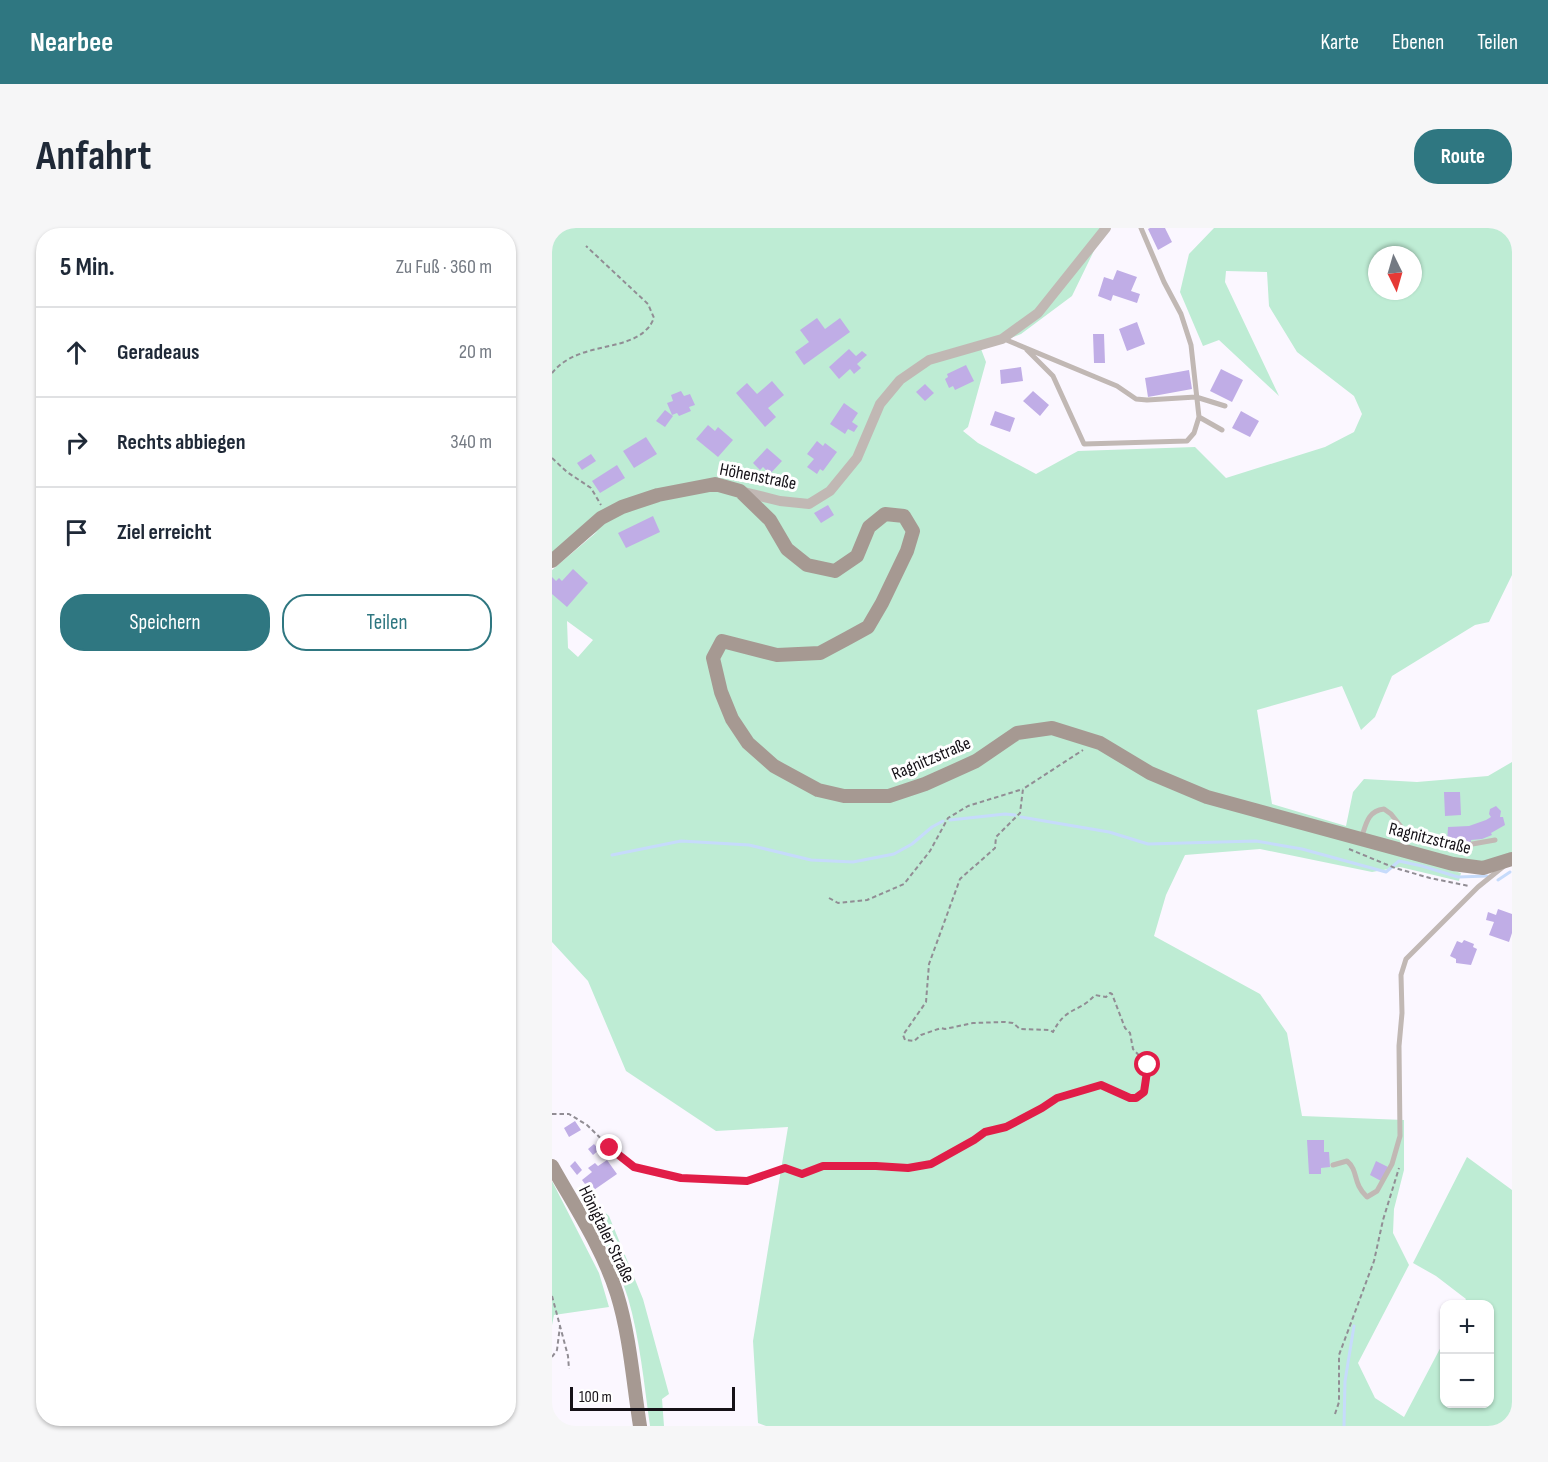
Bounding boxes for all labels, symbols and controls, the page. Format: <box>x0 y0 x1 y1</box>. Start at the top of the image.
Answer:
text: Nearbee <box>30 26 113 59</box>
text: Karte <box>1321 30 1359 55</box>
text: Ebenen <box>1392 30 1444 55</box>
text: Teilen <box>1477 30 1518 55</box>
button: Route <box>1414 129 1512 184</box>
text: Anfahrt <box>36 131 151 182</box>
north arrow <box>1368 246 1422 300</box>
text: 5 Min. <box>60 252 115 283</box>
text: Zu Fuß · 360 m <box>396 255 492 279</box>
icon: ahead <box>60 336 93 369</box>
text: Geradeaus <box>117 339 200 366</box>
text: 20 m <box>459 340 492 364</box>
icon: right <box>60 426 93 459</box>
text: Rechts abbiegen <box>117 429 246 456</box>
text: 340 m <box>450 430 492 454</box>
street label: Höhenstraße <box>718 459 798 494</box>
icon: arrive <box>60 516 93 549</box>
text: Ziel erreicht <box>117 519 212 546</box>
button: Speichern <box>60 594 270 651</box>
button: Teilen <box>282 594 492 651</box>
street label: Ragnitzstraße <box>888 732 974 785</box>
street label: Ragnitzstraße <box>1387 818 1473 859</box>
route start <box>1134 1051 1160 1077</box>
route end <box>596 1134 622 1160</box>
street label: Hönigtaler Straße <box>574 1182 639 1286</box>
map controls <box>1440 1300 1494 1408</box>
button: + <box>1440 1300 1494 1354</box>
button: − <box>1440 1354 1494 1408</box>
scale bar <box>570 1384 735 1412</box>
text: 100 m <box>579 1388 612 1407</box>

